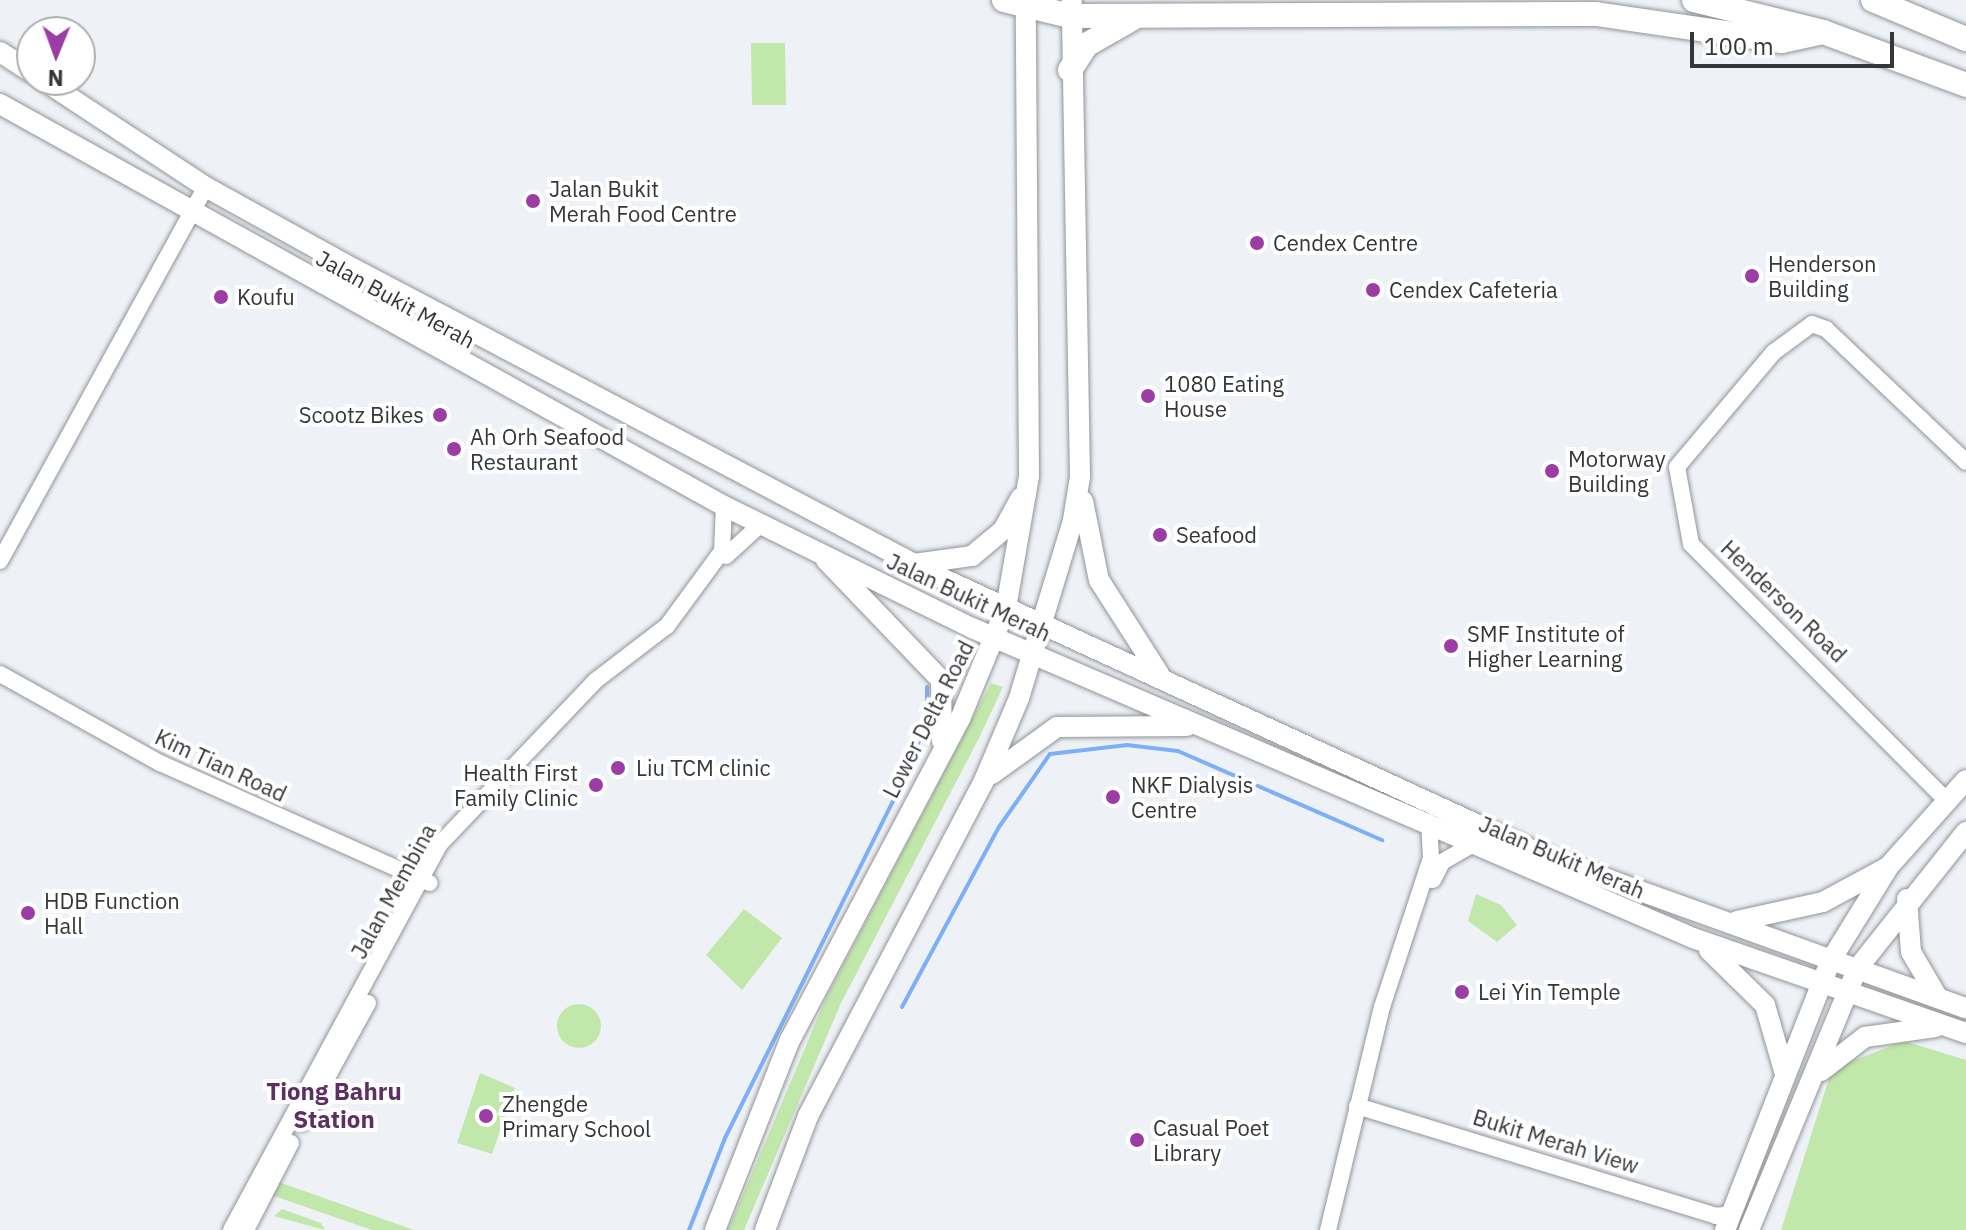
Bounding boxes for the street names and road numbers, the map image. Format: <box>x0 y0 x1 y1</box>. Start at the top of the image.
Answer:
street label: Jalan Bukit Merah <box>312 244 480 354</box>
street label: Henderson Road <box>1716 534 1852 668</box>
street label: Jalan Bukit Merah <box>883 548 1055 646</box>
street label: Lower Delta Road <box>877 636 979 802</box>
street label: Kim Tian Road <box>151 723 291 807</box>
street label: Jalan Bukit Merah <box>1475 810 1649 904</box>
street label: Jalan Membina <box>345 819 441 963</box>
street label: Bukit Merah View <box>1470 1103 1642 1179</box>

